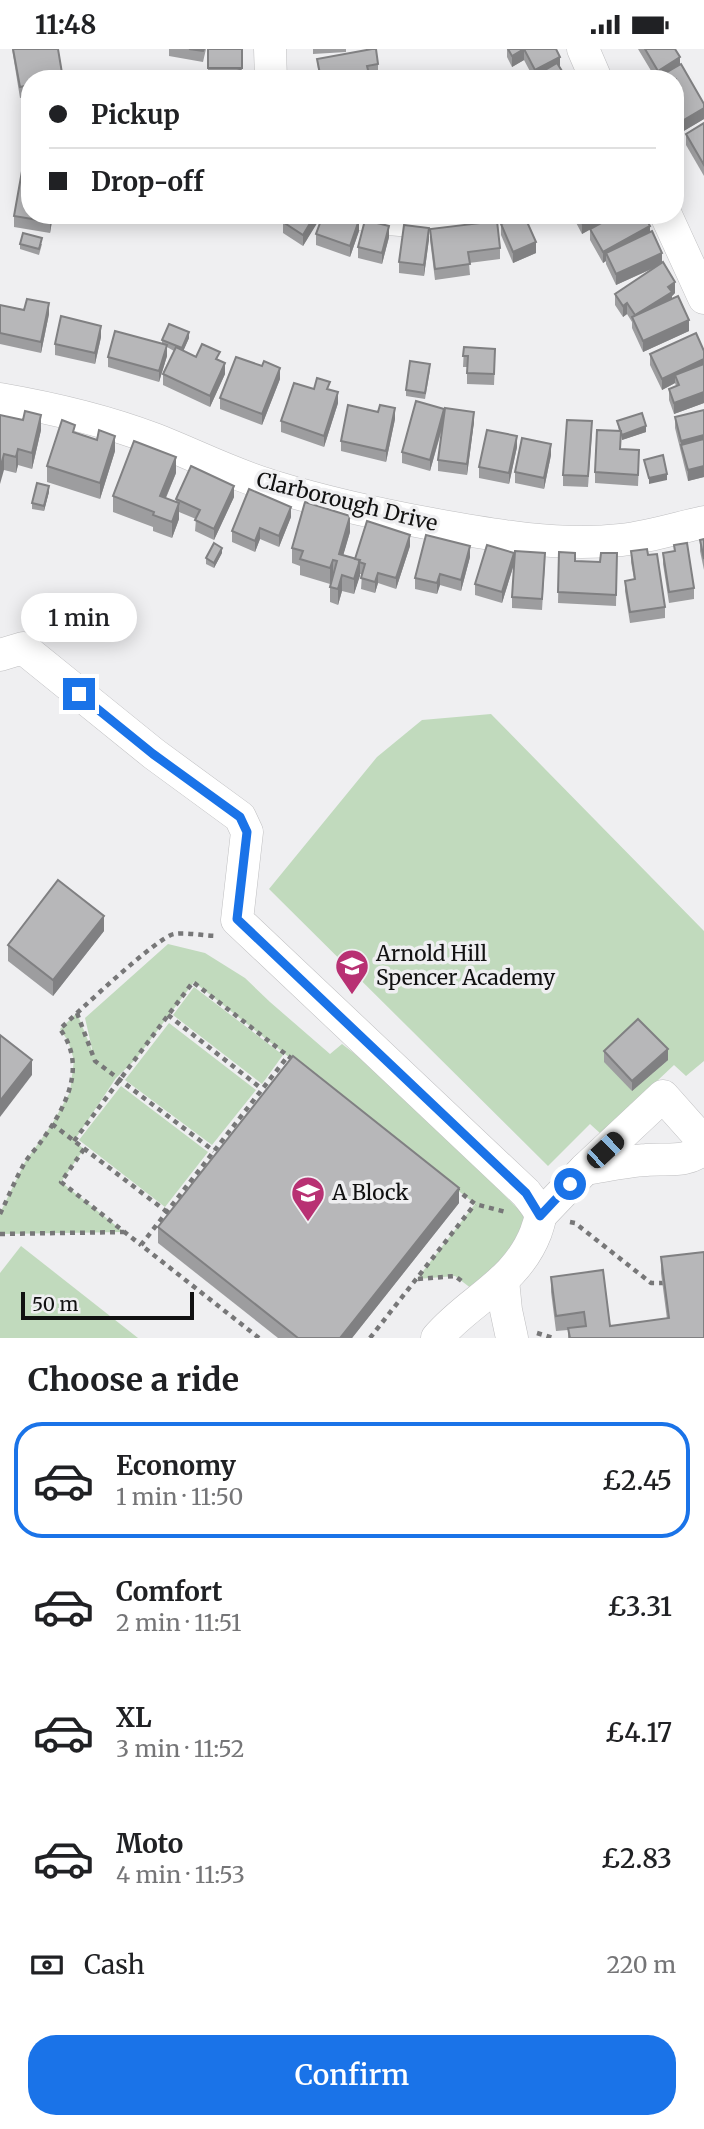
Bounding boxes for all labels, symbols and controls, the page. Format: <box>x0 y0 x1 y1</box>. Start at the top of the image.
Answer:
text: 11:48 <box>35 8 96 41</box>
text: Pickup <box>91 98 180 131</box>
text: Drop-off <box>91 165 204 198</box>
street label: Clarborough Drive <box>254 466 441 537</box>
callout: 1 min <box>21 593 137 641</box>
text: 1 min <box>48 603 110 632</box>
route end <box>63 678 95 710</box>
place label: Arnold Hill Spencer Academy <box>375 940 556 991</box>
school or university icon: Arnold Hill Spencer Academy <box>333 947 371 996</box>
car <box>583 1128 628 1172</box>
route start <box>554 1168 586 1200</box>
school or university icon: A Block <box>289 1174 327 1223</box>
place label: A Block <box>331 1179 409 1206</box>
scale bar <box>21 1289 194 1321</box>
text: 50 m <box>32 1292 78 1316</box>
text: Choose a ride <box>28 1360 239 1400</box>
icon: car <box>32 1449 95 1512</box>
text: Economy <box>116 1449 236 1482</box>
text: £2.45 <box>602 1464 672 1497</box>
text: 1 min · 11:50 <box>116 1482 243 1511</box>
icon: car <box>32 1575 95 1638</box>
text: Comfort <box>116 1575 222 1608</box>
text: £3.31 <box>607 1590 672 1623</box>
text: 2 min · 11:51 <box>116 1608 242 1637</box>
icon: car <box>32 1701 95 1764</box>
text: XL <box>116 1701 152 1734</box>
text: £4.17 <box>605 1716 672 1749</box>
text: 3 min · 11:52 <box>116 1734 244 1763</box>
icon: car <box>32 1827 95 1890</box>
text: Moto <box>116 1827 183 1860</box>
text: £2.83 <box>601 1842 672 1875</box>
text: 4 min · 11:53 <box>116 1860 245 1889</box>
icon: cash <box>28 1946 66 1984</box>
text: Cash <box>84 1948 145 1981</box>
text: 220 m <box>606 1950 676 1979</box>
button: Confirm <box>28 2035 676 2115</box>

